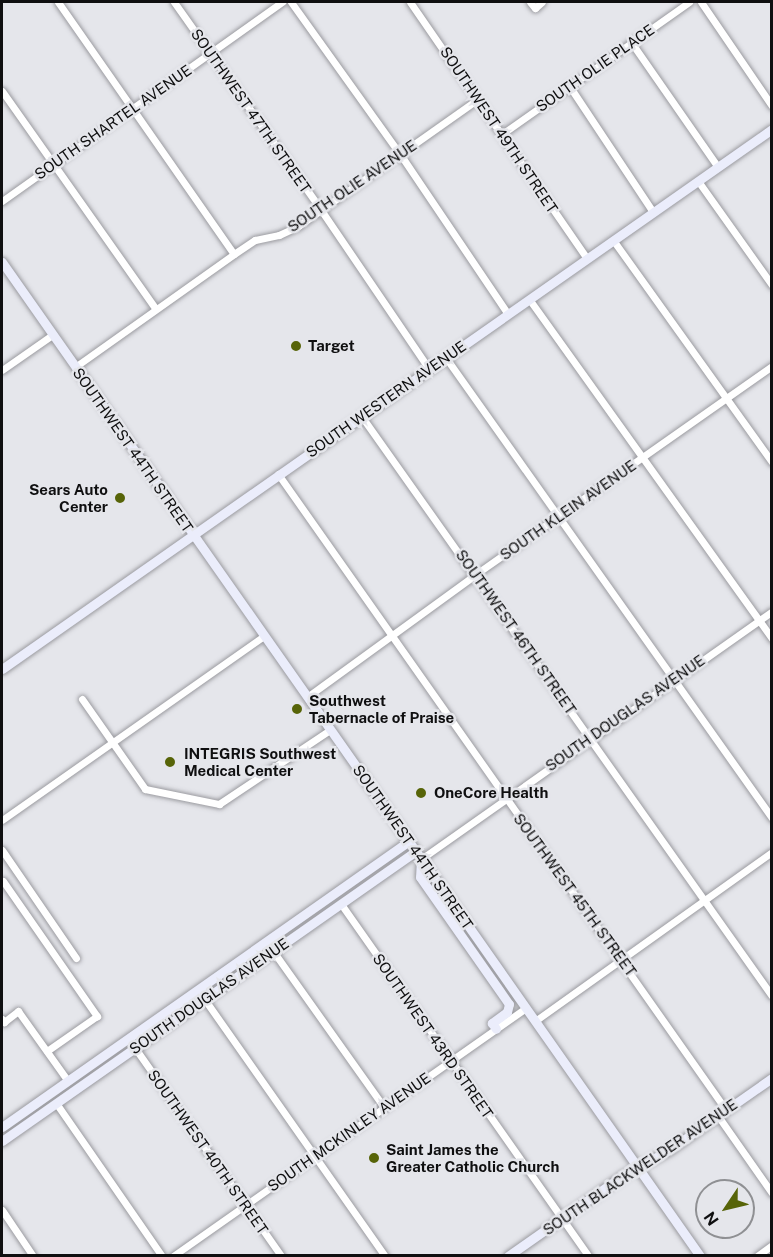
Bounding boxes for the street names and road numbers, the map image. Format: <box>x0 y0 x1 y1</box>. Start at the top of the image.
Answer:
street label: SOUTH OLIE PLACE <box>532 20 658 116</box>
street label: SOUTHWEST 47TH STREET <box>187 25 315 197</box>
street label: SOUTHWEST 49TH STREET <box>436 43 562 217</box>
street label: SOUTH SHARTEL AVENUE <box>31 61 195 183</box>
street label: SOUTH OLIE AVENUE <box>284 136 420 236</box>
street label: SOUTH WESTERN AVENUE <box>302 337 470 461</box>
street label: SOUTHWEST 44TH STREET <box>69 364 197 536</box>
street label: SOUTH KLEIN AVENUE <box>496 456 640 564</box>
street label: SOUTHWEST 46TH STREET <box>452 546 580 718</box>
street label: SOUTH DOUGLAS AVENUE <box>542 651 708 775</box>
street label: SOUTHWEST 44TH STREET <box>349 761 477 933</box>
street label: SOUTHWEST 45TH STREET <box>510 810 640 980</box>
street label: SOUTH DOUGLAS AVENUE <box>126 934 292 1058</box>
street label: SOUTHWEST 43RD STREET <box>369 950 497 1122</box>
street label: SOUTHWEST 40TH STREET <box>144 1066 272 1238</box>
street label: SOUTH MCKINLEY AVENUE <box>264 1069 434 1195</box>
street label: SOUTH BLACKWELDER AVENUE <box>539 1095 741 1239</box>

